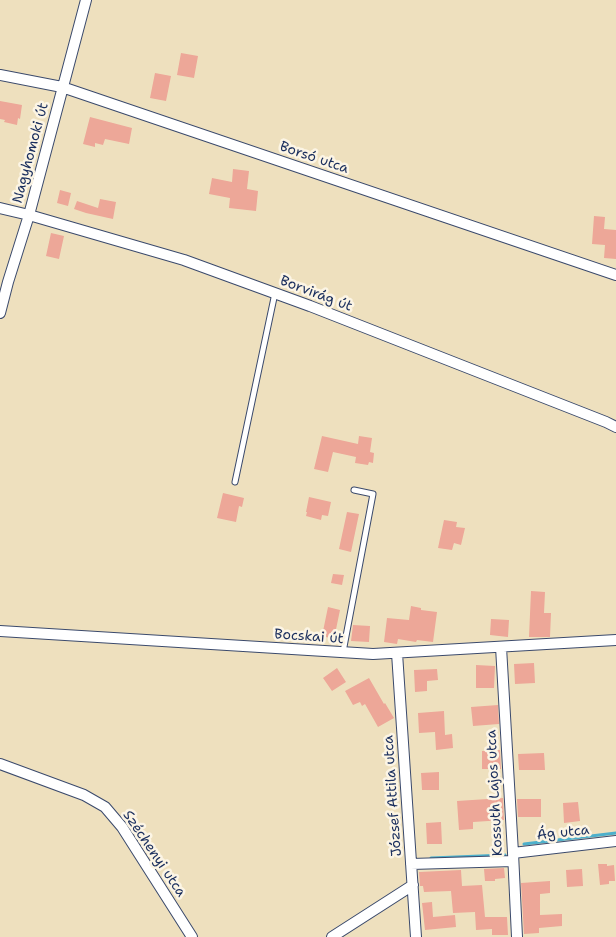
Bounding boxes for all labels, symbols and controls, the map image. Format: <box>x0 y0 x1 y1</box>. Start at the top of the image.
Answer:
street label: Nagyhomoki út <box>9 101 53 205</box>
street label: Borsó utca <box>277 138 351 178</box>
street label: Borvirág út <box>278 273 354 315</box>
street label: Bocskai út <box>274 626 344 648</box>
street label: Kossuth Lajos utca <box>483 729 507 857</box>
street label: József Attila utca <box>380 735 406 857</box>
street label: Széchenyi utca <box>119 808 189 900</box>
street label: Ág utca <box>536 822 590 844</box>

